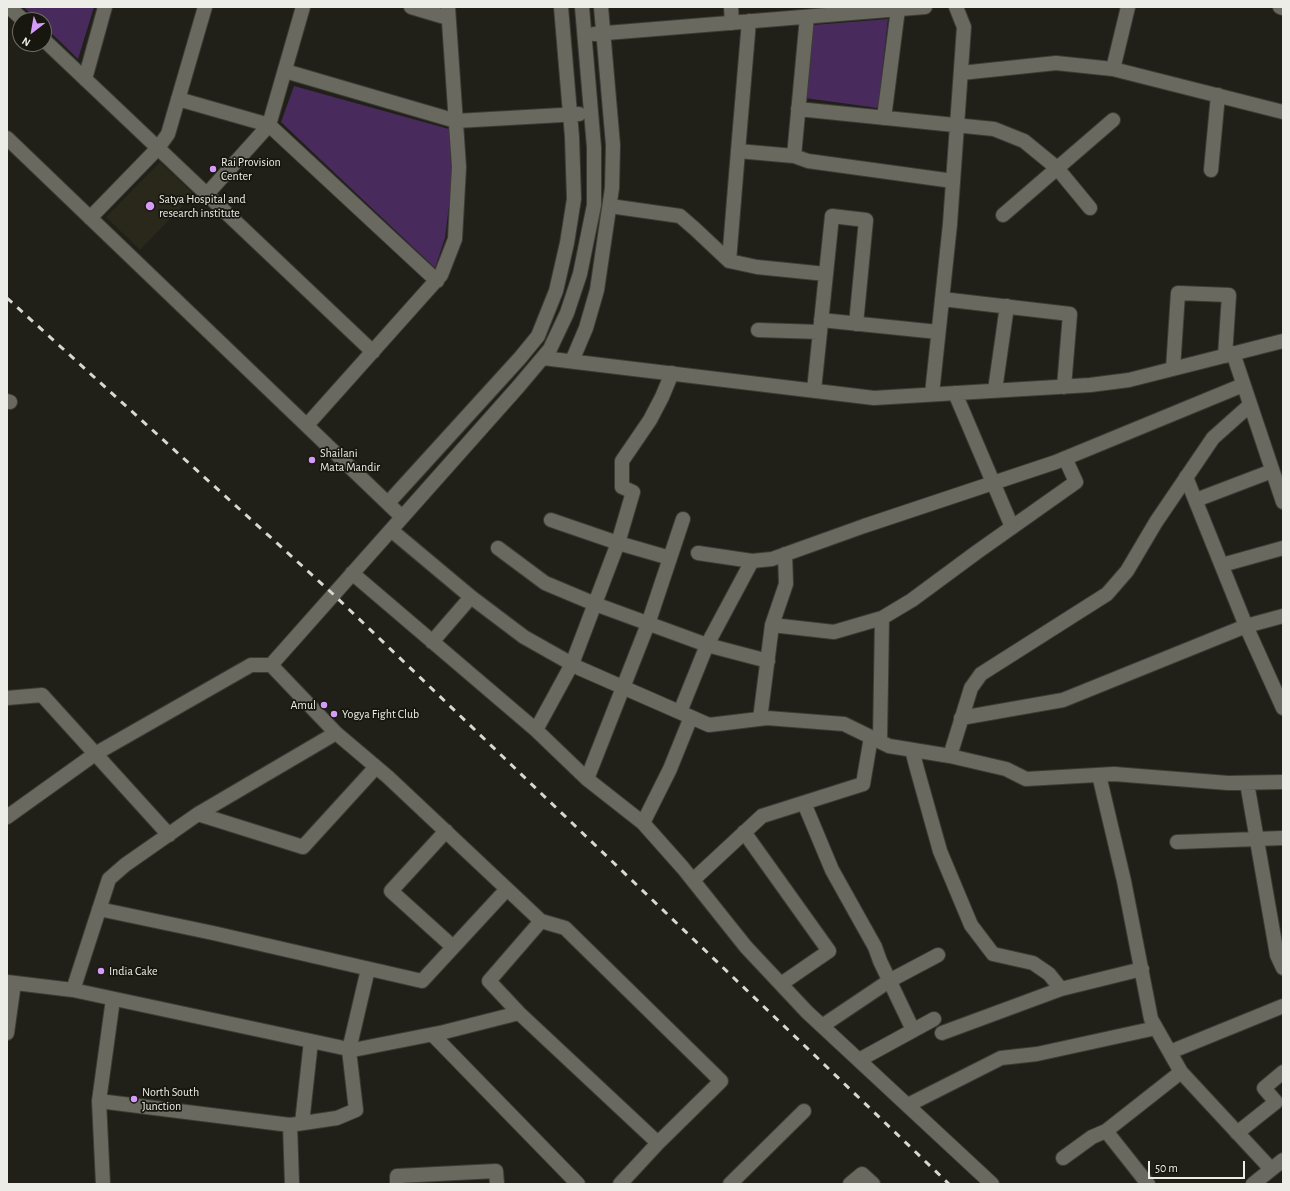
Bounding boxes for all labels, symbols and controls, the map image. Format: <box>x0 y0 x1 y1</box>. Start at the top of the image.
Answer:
north arrow <box>12 12 52 52</box>
text: N <box>20 35 32 49</box>
place label: Rai Provision Center <box>221 155 281 183</box>
marker: Rai Provision Center <box>208 164 218 174</box>
place label: Satya Hospital and research institute <box>159 192 246 220</box>
marker: Satya Hospital and research institute <box>144 200 156 212</box>
place label: Shailani Mata Mandir <box>320 446 380 474</box>
marker: Shailani Mata Mandir <box>307 455 317 465</box>
place label: Amul <box>291 698 316 712</box>
marker: Amul <box>319 700 329 710</box>
place label: Yogya Fight Club <box>342 707 419 721</box>
marker: Yogya Fight Club <box>329 709 339 719</box>
place label: India Cake <box>109 964 158 978</box>
marker: India Cake <box>96 966 106 976</box>
place label: North South Junction <box>142 1085 199 1113</box>
marker: North South Junction <box>129 1094 139 1104</box>
scale bar <box>1150 1153 1247 1179</box>
text: 50 m <box>1155 1162 1178 1174</box>

